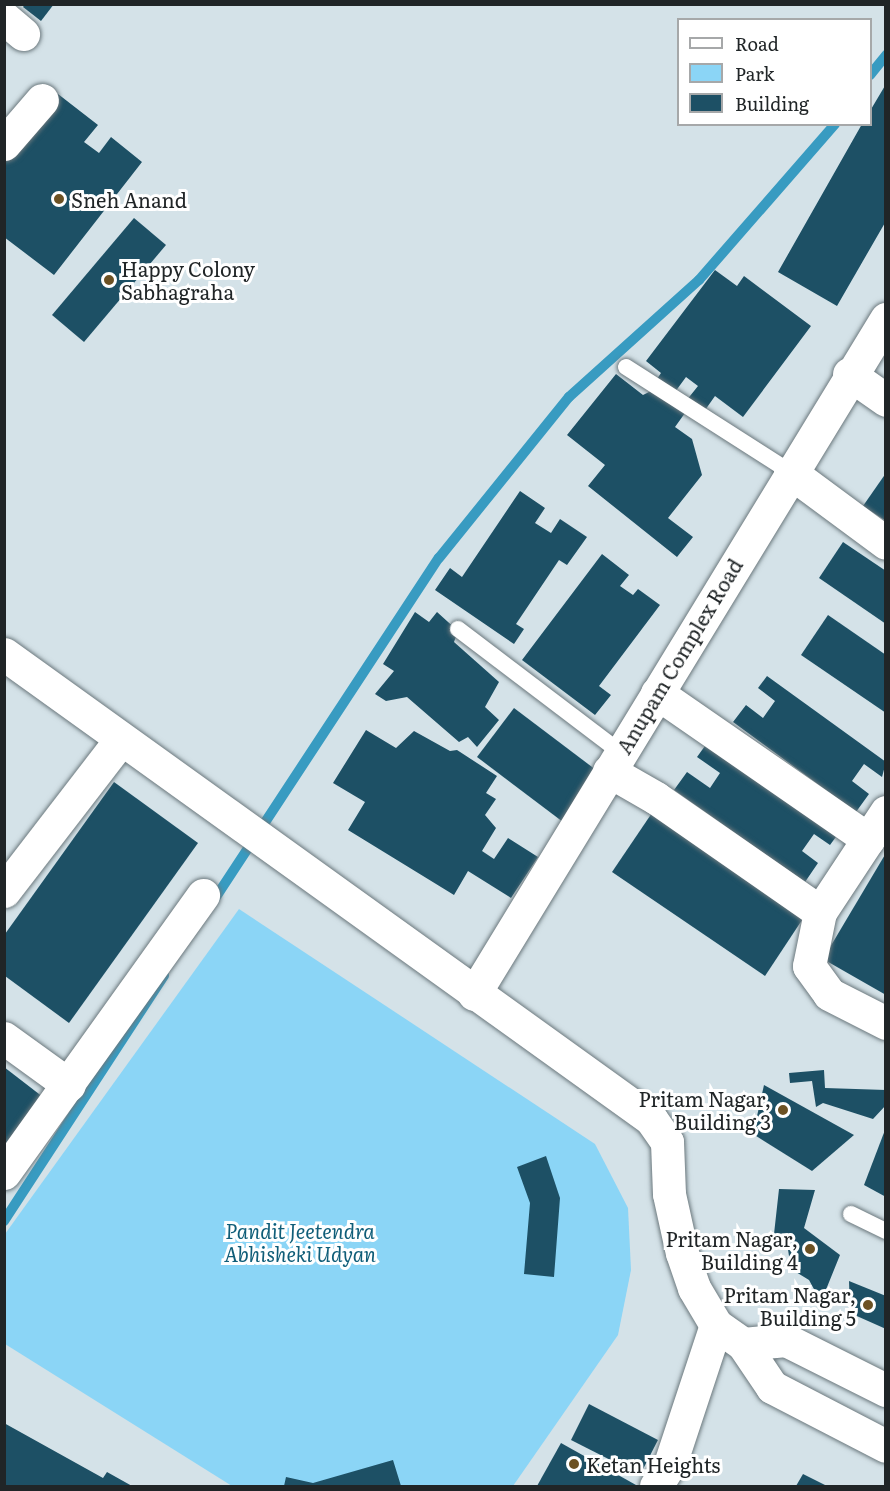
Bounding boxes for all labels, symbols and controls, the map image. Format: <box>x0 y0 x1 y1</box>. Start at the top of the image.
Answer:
legend <box>677 18 872 126</box>
text: Road <box>735 30 779 57</box>
text: Park <box>735 60 774 87</box>
text: Building <box>735 90 809 117</box>
place label: Sneh Anand <box>71 187 187 211</box>
marker: Sneh Anand <box>52 192 66 206</box>
place label: Happy Colony Sabhagraha <box>121 256 255 303</box>
marker: Happy Colony Sabhagraha <box>102 273 116 287</box>
street label: Anupam Complex Road <box>611 554 747 758</box>
place label: Pritam Nagar, Building 3 <box>639 1086 771 1133</box>
marker: Pritam Nagar, Building 3 <box>776 1103 790 1117</box>
park label: Pandit Jeetendra Abhisheki Udyan <box>224 1218 376 1265</box>
place label: Pritam Nagar, Building 4 <box>666 1226 798 1273</box>
marker: Pritam Nagar, Building 4 <box>803 1242 817 1256</box>
place label: Pritam Nagar, Building 5 <box>724 1282 856 1329</box>
marker: Pritam Nagar, Building 5 <box>861 1298 875 1312</box>
place label: Ketan Heights <box>586 1452 720 1476</box>
marker: Ketan Heights <box>567 1457 581 1471</box>

